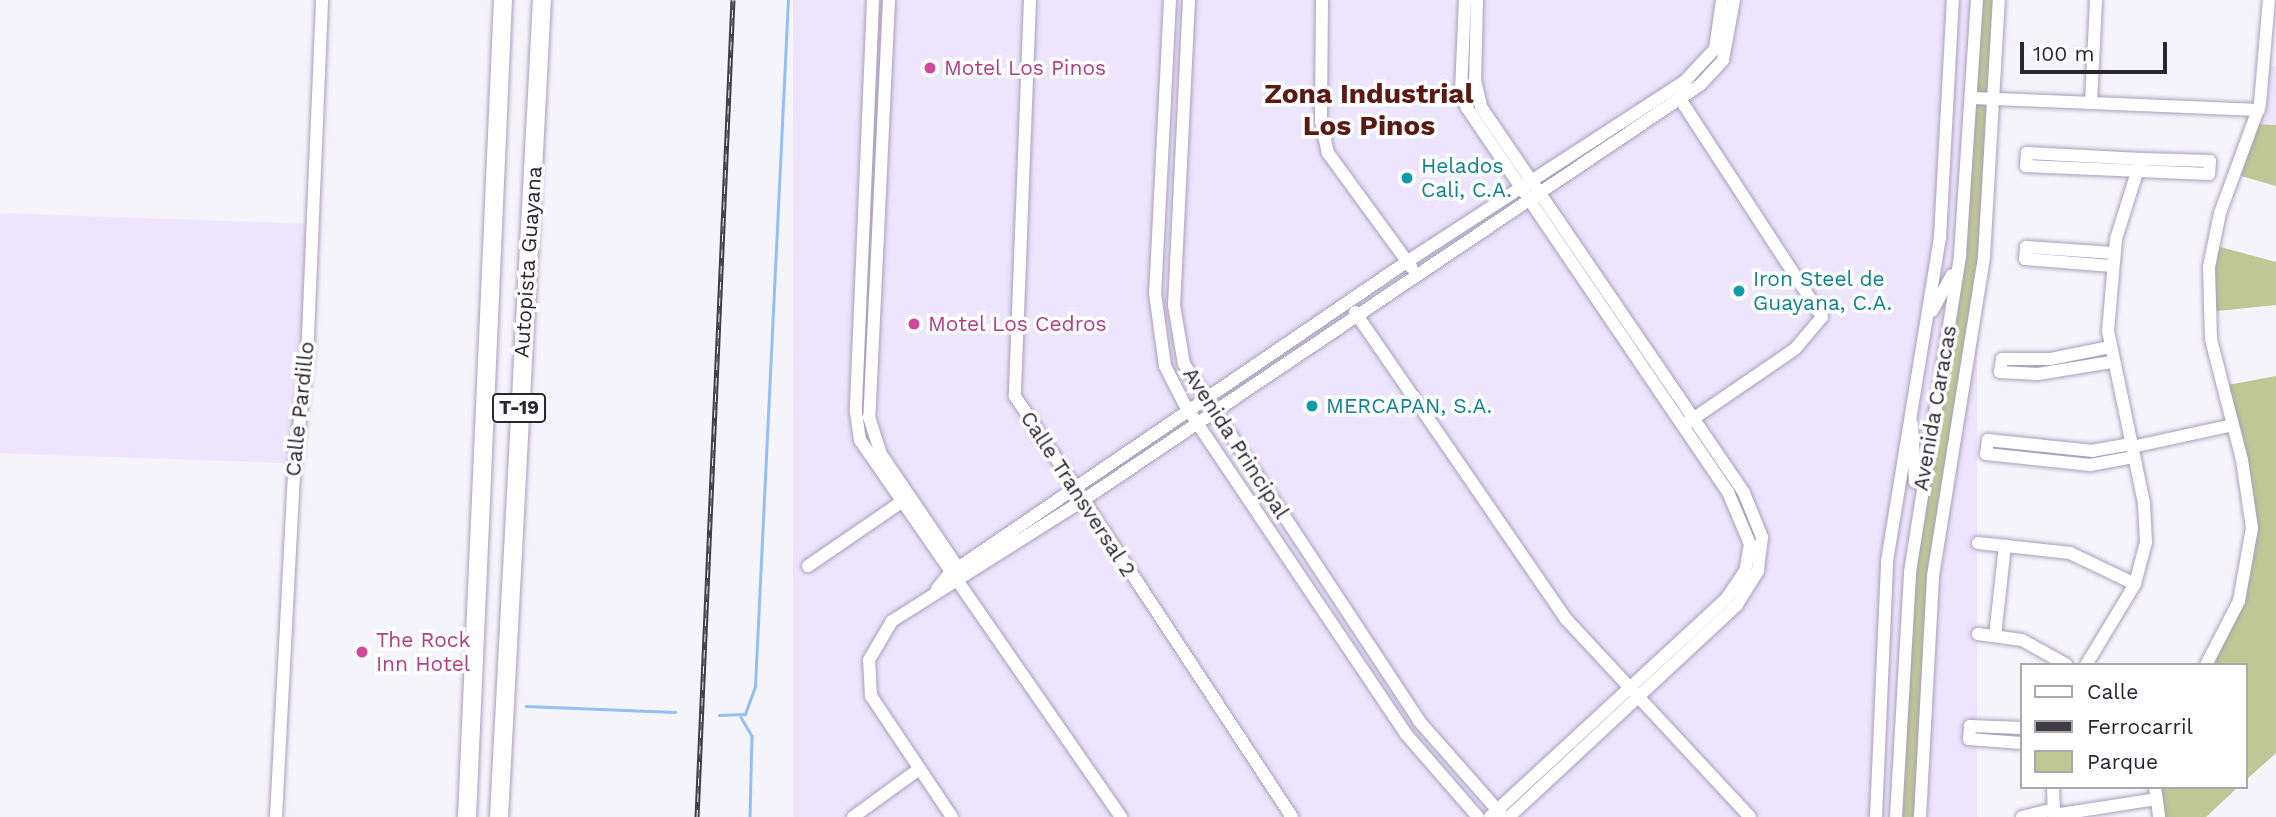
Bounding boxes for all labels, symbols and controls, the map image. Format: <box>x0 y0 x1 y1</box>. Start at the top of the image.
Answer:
scale bar <box>2024 28 2171 72</box>
text: 100 m <box>2033 41 2095 66</box>
place label: Motel Los Pinos <box>944 55 1107 81</box>
marker: Motel Los Pinos <box>922 60 938 76</box>
district label: Zona Industrial Los Pinos <box>1264 77 1474 143</box>
place label: Helados Cali, C.A. <box>1421 153 1512 203</box>
street label: Autopista Guayana <box>509 165 547 359</box>
marker: Helados Cali, C.A. <box>1399 170 1415 186</box>
place label: Iron Steel de Guayana, C.A. <box>1753 266 1892 316</box>
marker: Iron Steel de Guayana, C.A. <box>1731 283 1747 299</box>
place label: Motel Los Cedros <box>928 311 1107 337</box>
marker: Motel Los Cedros <box>906 316 922 332</box>
street label: Avenida Caracas <box>1908 323 1962 493</box>
street label: Calle Pardillo <box>280 340 320 478</box>
street label: Avenida Principal <box>1178 362 1294 524</box>
road number: T-19 <box>491 392 547 424</box>
place label: MERCAPAN, S.A. <box>1326 393 1492 419</box>
marker: MERCAPAN, S.A. <box>1304 398 1320 414</box>
street label: Calle Transversal 2 <box>1015 406 1141 582</box>
place label: The Rock Inn Hotel <box>376 627 470 677</box>
marker: The Rock Inn Hotel <box>354 644 370 660</box>
legend <box>2021 663 2248 789</box>
text: Calle <box>2087 679 2138 704</box>
text: Ferrocarril <box>2087 714 2193 739</box>
text: Parque <box>2087 749 2158 774</box>

